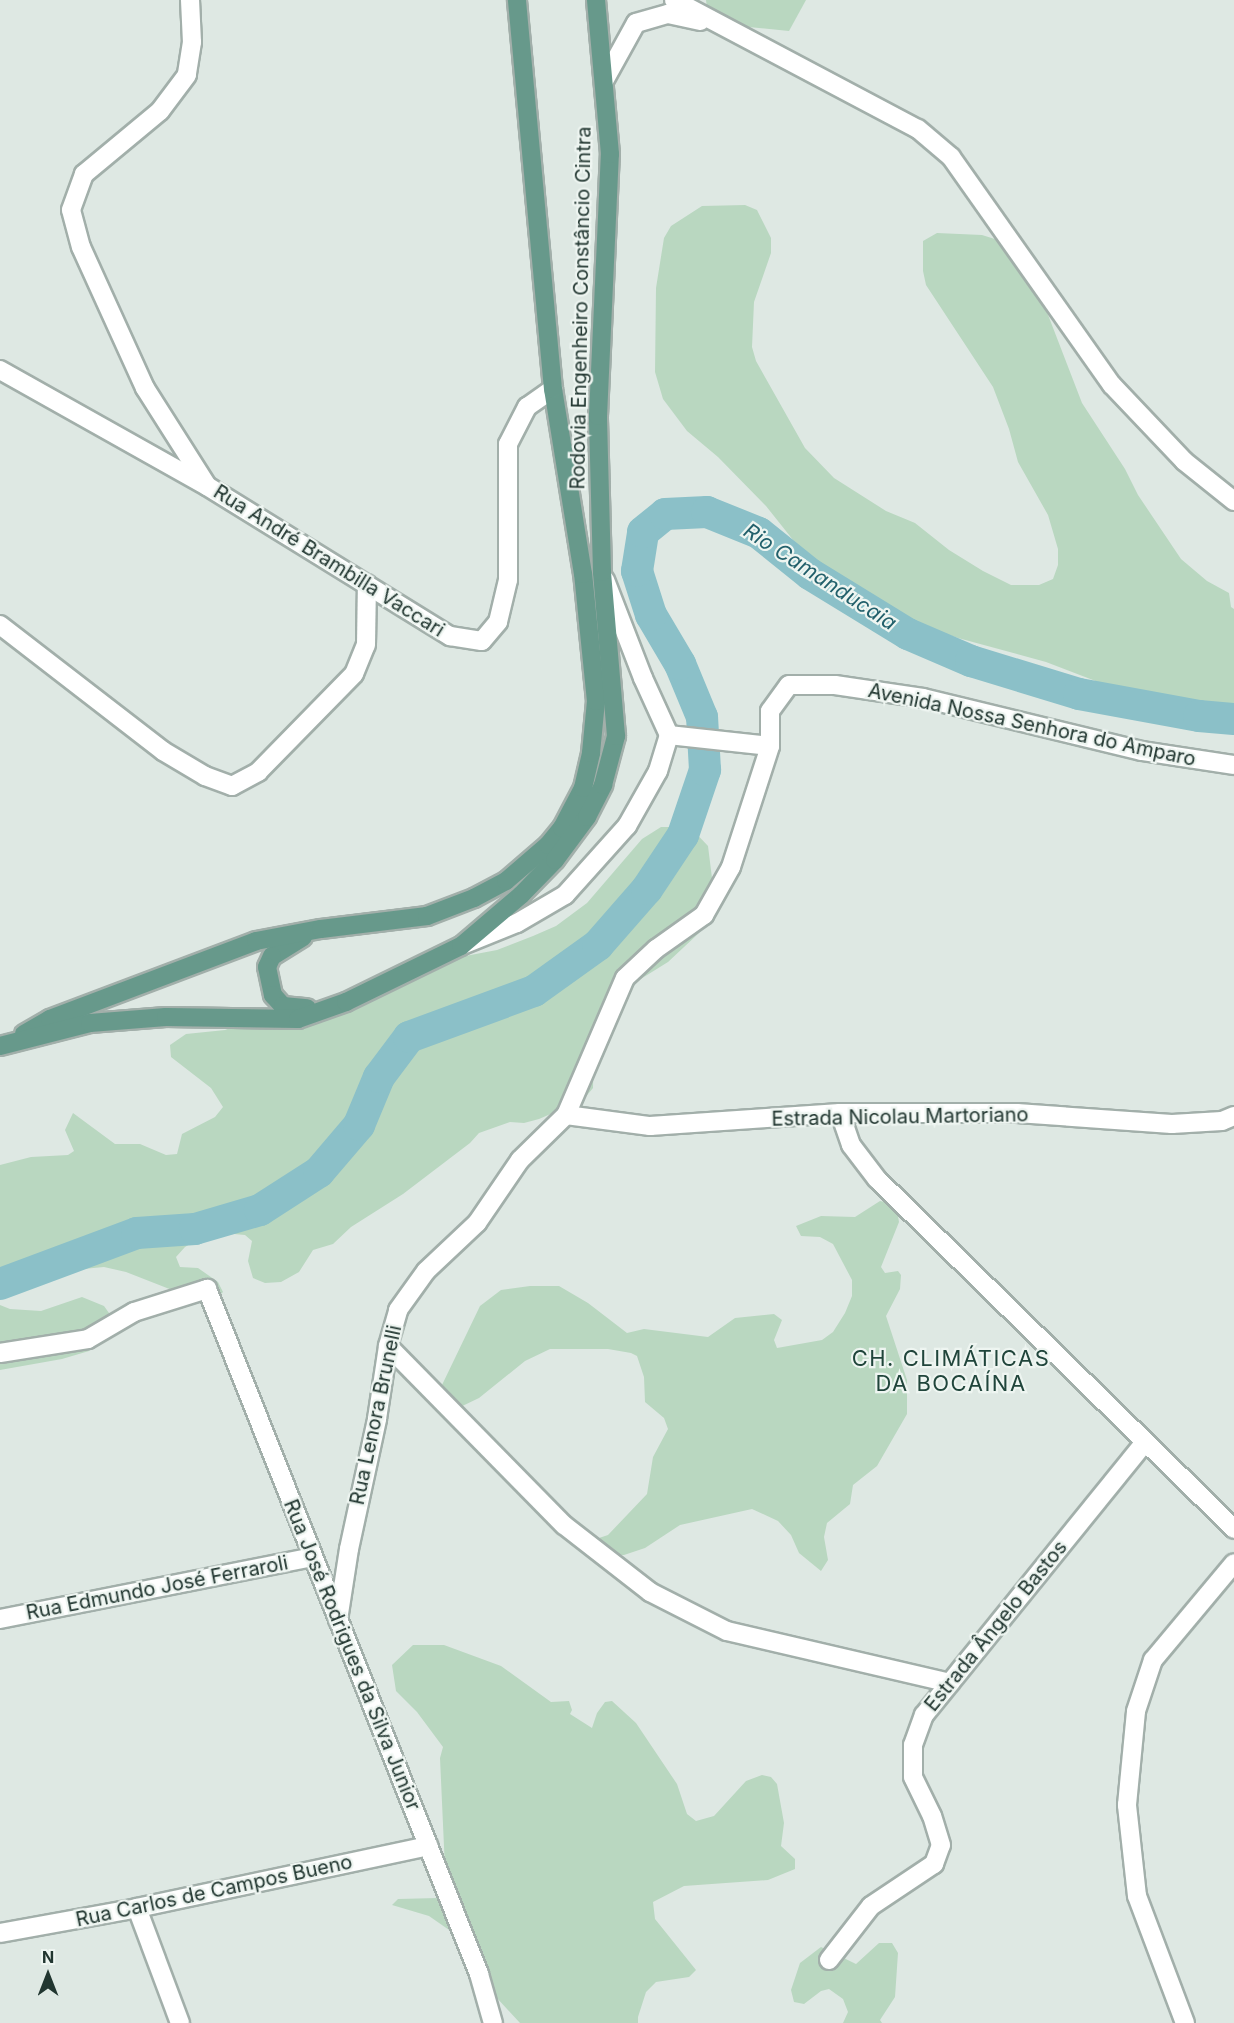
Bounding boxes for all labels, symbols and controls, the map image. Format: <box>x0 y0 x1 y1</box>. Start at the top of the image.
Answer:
street label: Rodovia Engenheiro Constâncio Cintra <box>566 126 596 490</box>
street label: Rua André Brambilla Vaccari <box>209 480 449 642</box>
water label: Rio Camanducaia <box>739 518 901 636</box>
street label: Avenida Nossa Senhora do Amparo <box>866 679 1198 771</box>
street label: Estrada Nicolau Martoriano <box>771 1103 1029 1131</box>
street label: Rua Lenora Brunelli <box>345 1323 407 1507</box>
district label: CH. CLIMÁTICAS DA BOCAÍNA <box>852 1345 1050 1396</box>
street label: Rua José Rodrigues da Silva Junior <box>278 1496 426 1814</box>
street label: Estrada Ângelo Bastos <box>920 1536 1072 1716</box>
street label: Rua Edmundo José Ferraroli <box>24 1551 290 1625</box>
street label: Rua Carlos de Campos Bueno <box>74 1850 354 1932</box>
north arrow <box>18 1945 78 2005</box>
text: N <box>42 1947 54 1967</box>

